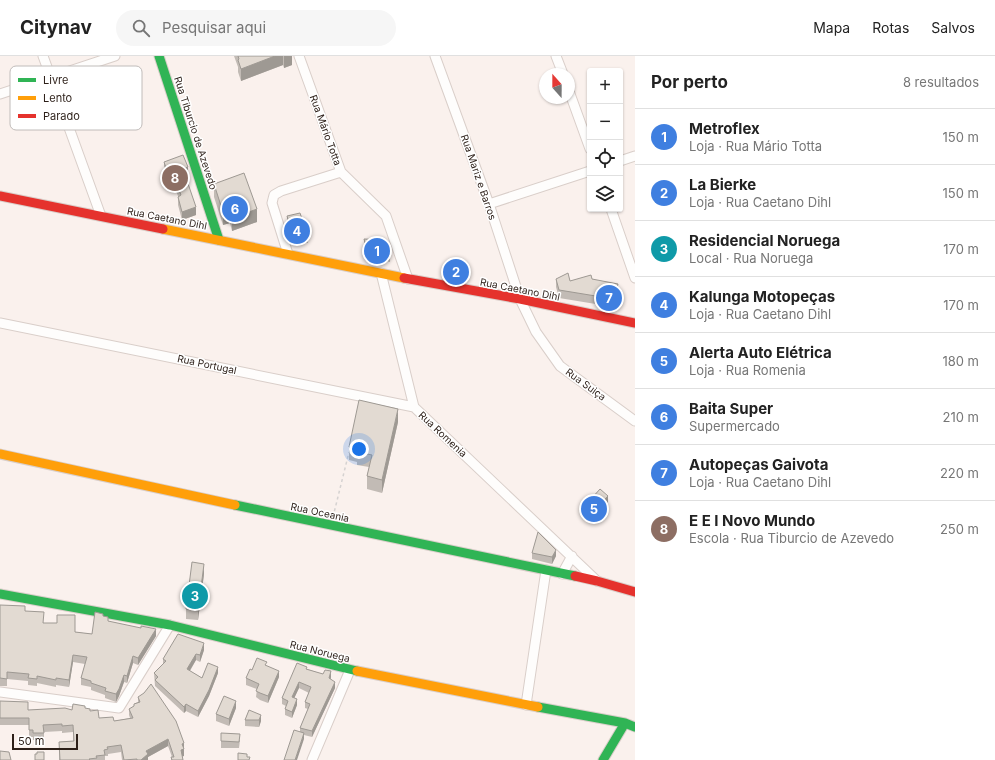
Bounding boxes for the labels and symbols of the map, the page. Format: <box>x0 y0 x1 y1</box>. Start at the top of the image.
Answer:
legend <box>10 66 142 130</box>
north arrow <box>539 68 575 104</box>
text: Livre <box>43 73 68 87</box>
street label: Rua Tiburcio de Azevedo <box>172 75 220 191</box>
text: Lento <box>43 91 73 105</box>
street label: Rua Mário Totta <box>308 93 344 167</box>
text: Parado <box>43 109 80 123</box>
street label: Rua Mariz e Barros <box>459 133 499 221</box>
pin: 8 <box>162 163 188 193</box>
pin: 6 <box>222 194 248 224</box>
street label: Rua Caetano Dihl <box>126 204 208 232</box>
pin: 4 <box>284 216 310 246</box>
pin: 1 <box>364 236 390 266</box>
pin: 2 <box>443 257 469 287</box>
street label: Rua Caetano Dihl <box>479 275 561 303</box>
pin: 7 <box>596 283 622 313</box>
street label: Rua Portugal <box>176 352 238 376</box>
street label: Rua Suiça <box>563 365 609 403</box>
street label: Rua Romenia <box>416 409 470 459</box>
your location <box>349 439 369 459</box>
pin: 5 <box>581 494 607 524</box>
street label: Rua Oceania <box>290 500 350 524</box>
pin: 3 <box>182 581 208 611</box>
street label: Rua Noruega <box>289 638 351 664</box>
scale bar <box>12 732 78 751</box>

